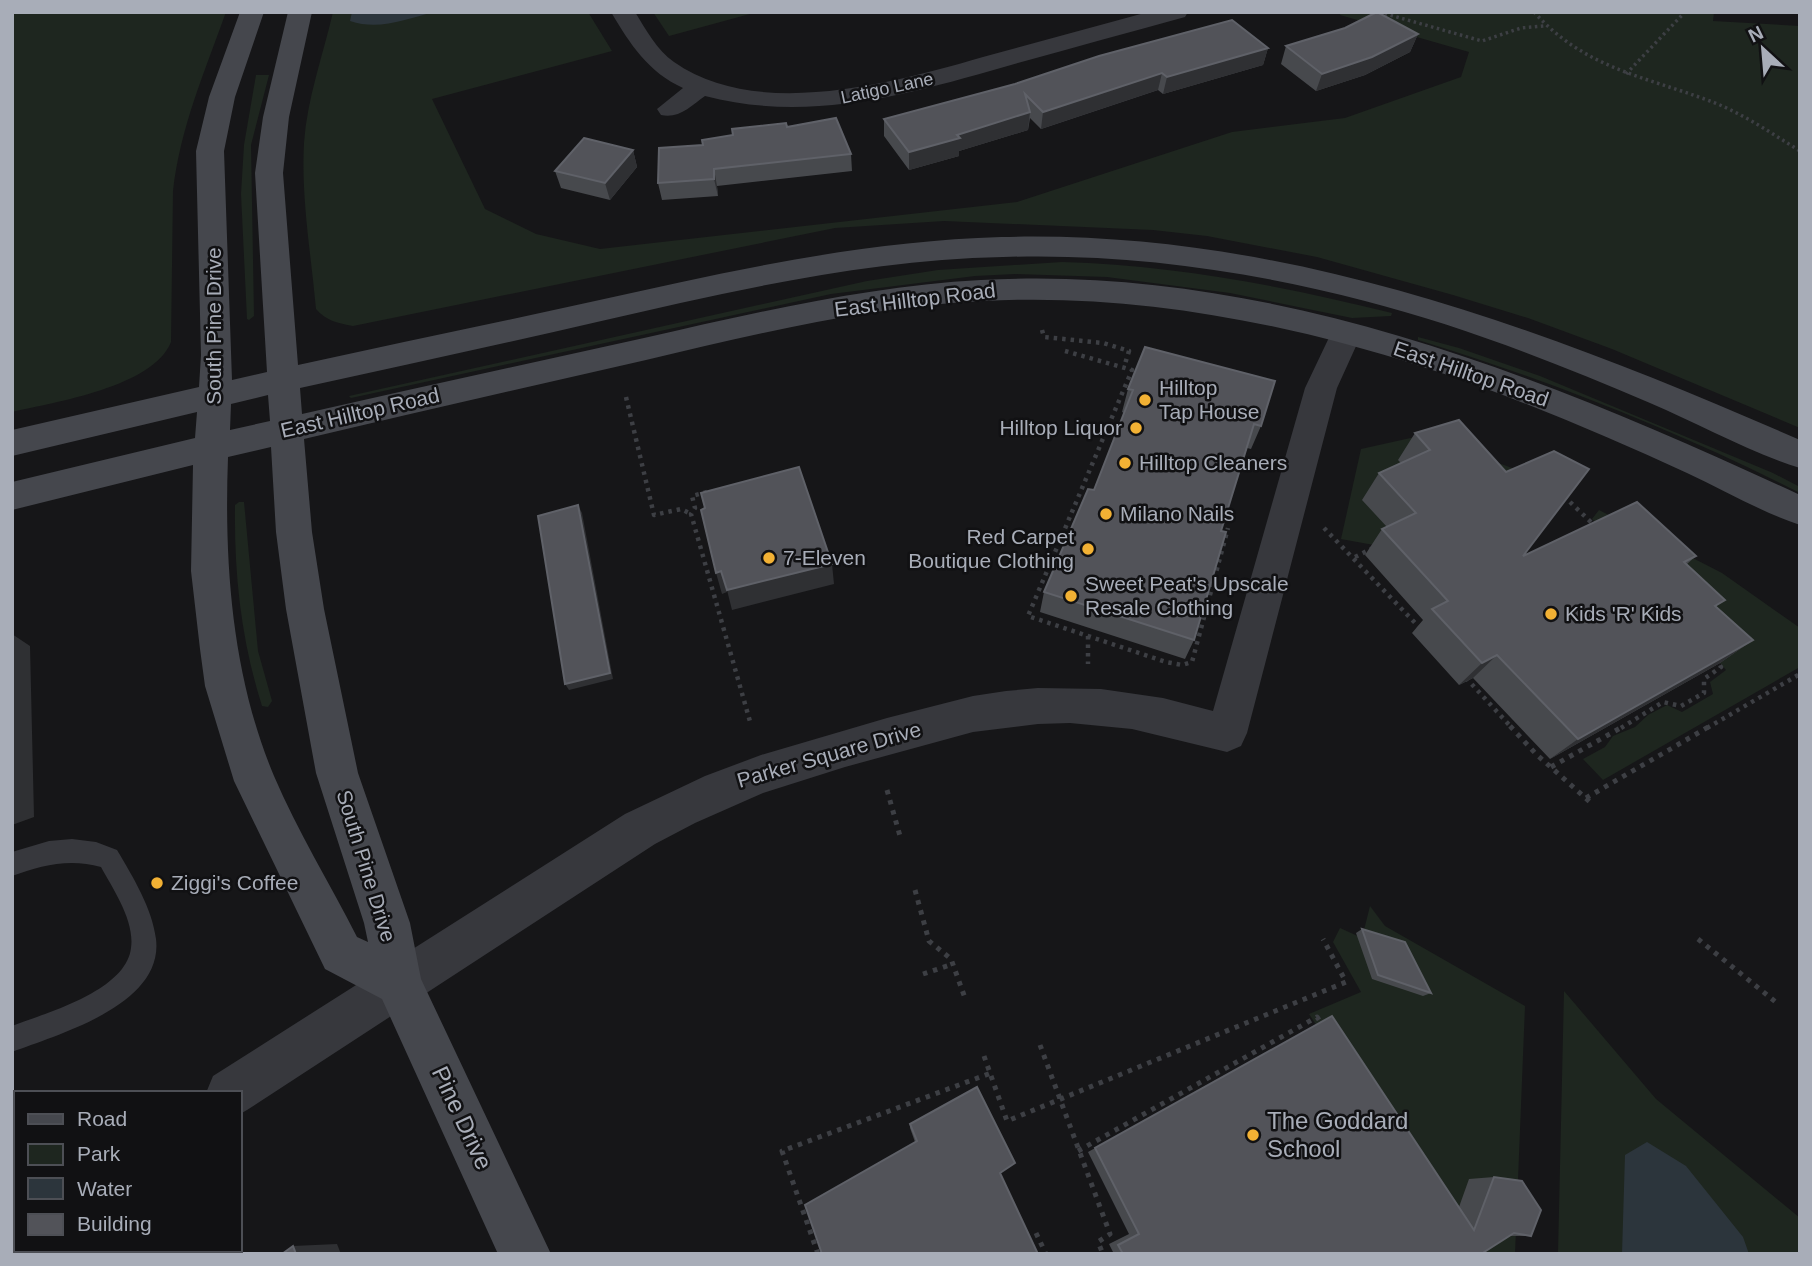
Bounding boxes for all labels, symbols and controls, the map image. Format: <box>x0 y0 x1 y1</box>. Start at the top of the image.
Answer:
north arrow <box>1728 14 1798 84</box>
text: N <box>1745 22 1767 47</box>
street label: Latigo Lane <box>839 68 935 108</box>
street label: South Pine Drive <box>202 247 225 405</box>
street label: East Hilltop Road <box>833 278 997 321</box>
street label: East Hilltop Road <box>1391 336 1552 411</box>
place label: Hilltop Tap House <box>1159 376 1259 423</box>
street label: East Hilltop Road <box>278 383 442 442</box>
marker: Hilltop Tap House <box>1137 392 1153 408</box>
place label: Hilltop Liquor <box>999 416 1122 439</box>
marker: Hilltop Liquor <box>1128 420 1144 436</box>
place label: Hilltop Cleaners <box>1139 451 1287 474</box>
marker: Hilltop Cleaners <box>1117 455 1133 471</box>
place label: Milano Nails <box>1120 502 1234 525</box>
marker: Milano Nails <box>1098 506 1114 522</box>
place label: Red Carpet Boutique Clothing <box>908 525 1074 572</box>
marker: Red Carpet Boutique Clothing <box>1080 541 1096 557</box>
place label: 7-Eleven <box>783 546 866 569</box>
marker: 7-Eleven <box>761 550 777 566</box>
place label: Sweet Peat's Upscale Resale Clothing <box>1085 572 1289 619</box>
marker: Sweet Peat's Upscale Resale Clothing <box>1063 588 1079 604</box>
place label: Kids 'R' Kids <box>1565 602 1682 625</box>
marker: Kids 'R' Kids <box>1543 606 1559 622</box>
street label: Parker Square Drive <box>734 717 923 792</box>
street label: South Pine Drive <box>332 787 401 945</box>
place label: Ziggi's Coffee <box>171 871 298 894</box>
marker: Ziggi's Coffee <box>149 875 165 891</box>
street label: Pine Drive <box>427 1062 498 1174</box>
legend <box>14 1091 242 1252</box>
text: Road <box>77 1107 127 1130</box>
place label: The Goddard School <box>1267 1107 1408 1162</box>
marker: The Goddard School <box>1245 1127 1261 1143</box>
text: Park <box>77 1142 121 1165</box>
text: Water <box>77 1177 132 1200</box>
text: Building <box>77 1212 152 1235</box>

